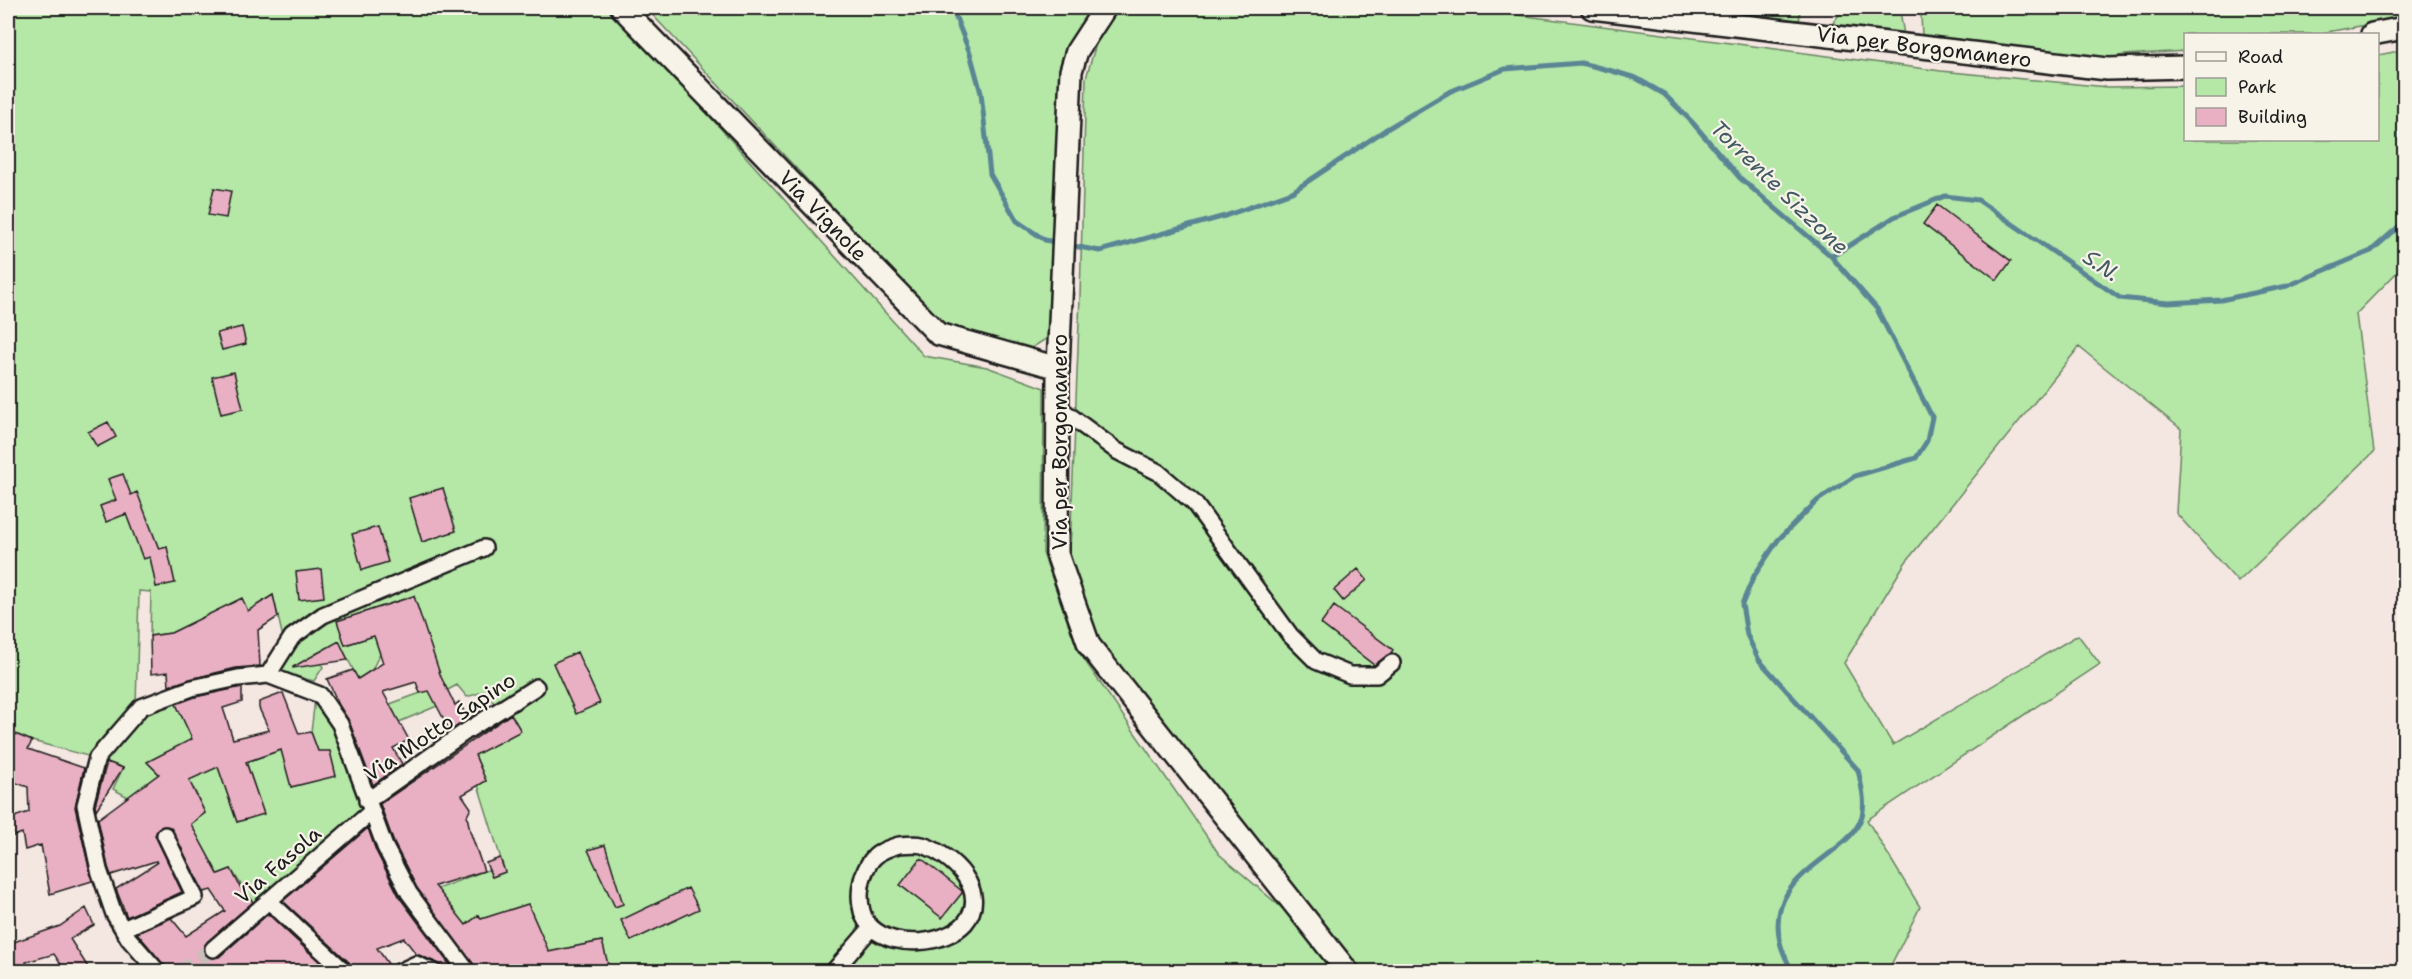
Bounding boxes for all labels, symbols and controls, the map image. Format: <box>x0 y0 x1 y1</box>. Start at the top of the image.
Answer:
street label: Via per Borgomanero <box>1815 20 2033 74</box>
legend <box>2184 33 2379 141</box>
text: Road <box>2238 45 2283 69</box>
text: Park <box>2238 75 2277 99</box>
text: Building <box>2238 105 2307 129</box>
water label: Torrente Sizzone <box>1704 114 1855 261</box>
street label: Via Vignole <box>773 164 873 268</box>
water label: S.N. <box>2077 243 2126 288</box>
street label: Via per Borgomanero <box>1046 334 1074 550</box>
street label: Via Motto Sapino <box>359 666 521 788</box>
street label: Via Fasola <box>229 820 327 910</box>

